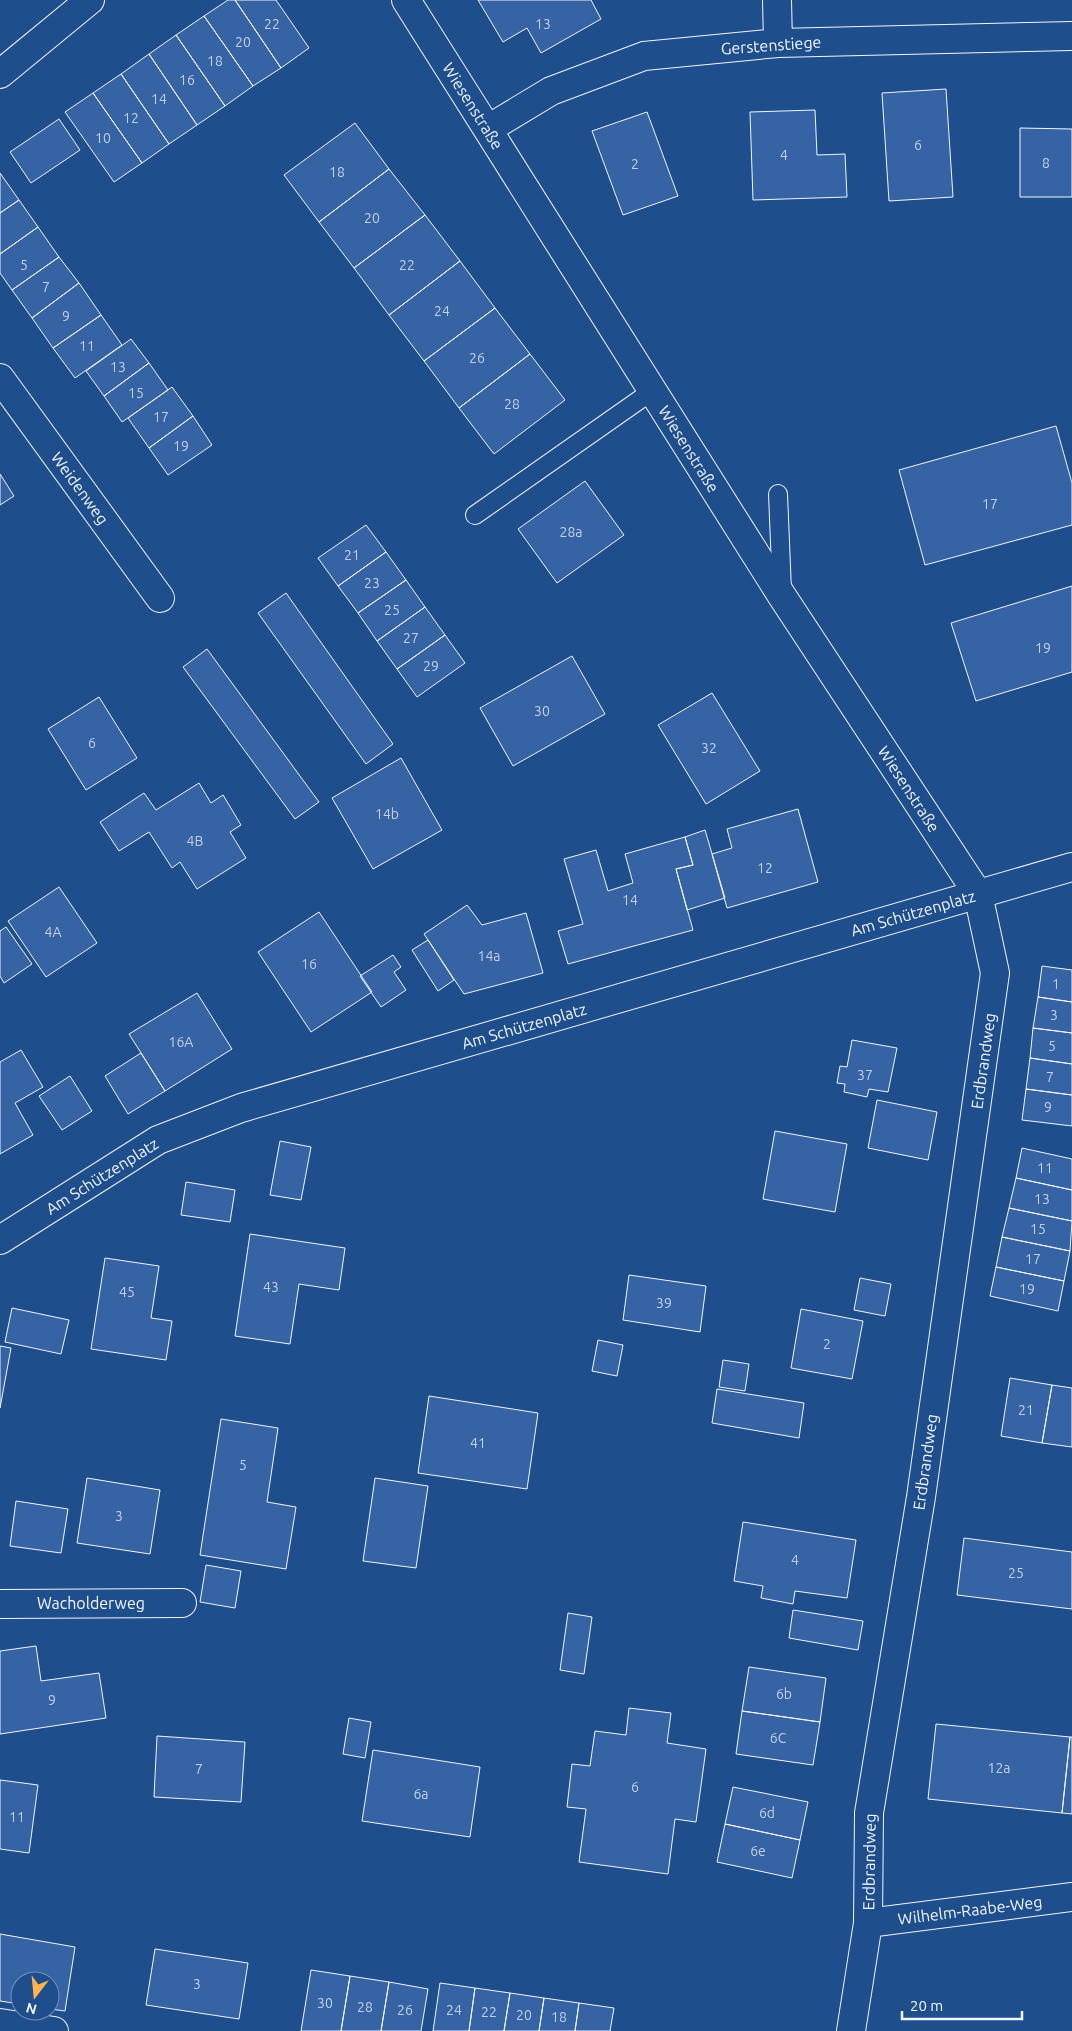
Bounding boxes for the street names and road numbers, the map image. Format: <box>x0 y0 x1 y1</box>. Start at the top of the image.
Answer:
street label: Gerstenstiege <box>720 33 822 57</box>
street label: Wiesenstraße <box>439 59 507 153</box>
street label: Wiesenstraße <box>655 402 723 496</box>
street label: Weidenweg <box>48 448 112 528</box>
street label: Wiesenstraße <box>875 743 943 835</box>
street label: Am Schützenplatz <box>849 887 977 939</box>
street label: Am Schützenplatz <box>460 1000 588 1052</box>
street label: Erdbrandweg <box>967 1012 999 1110</box>
street label: Am Schützenplatz <box>43 1134 161 1218</box>
street label: Erdbrandweg <box>909 1413 941 1511</box>
street label: Wacholderweg <box>37 1594 145 1612</box>
street label: Erdbrandweg <box>859 1813 879 1911</box>
street label: Wilhelm-Raabe-Weg <box>897 1892 1043 1928</box>

